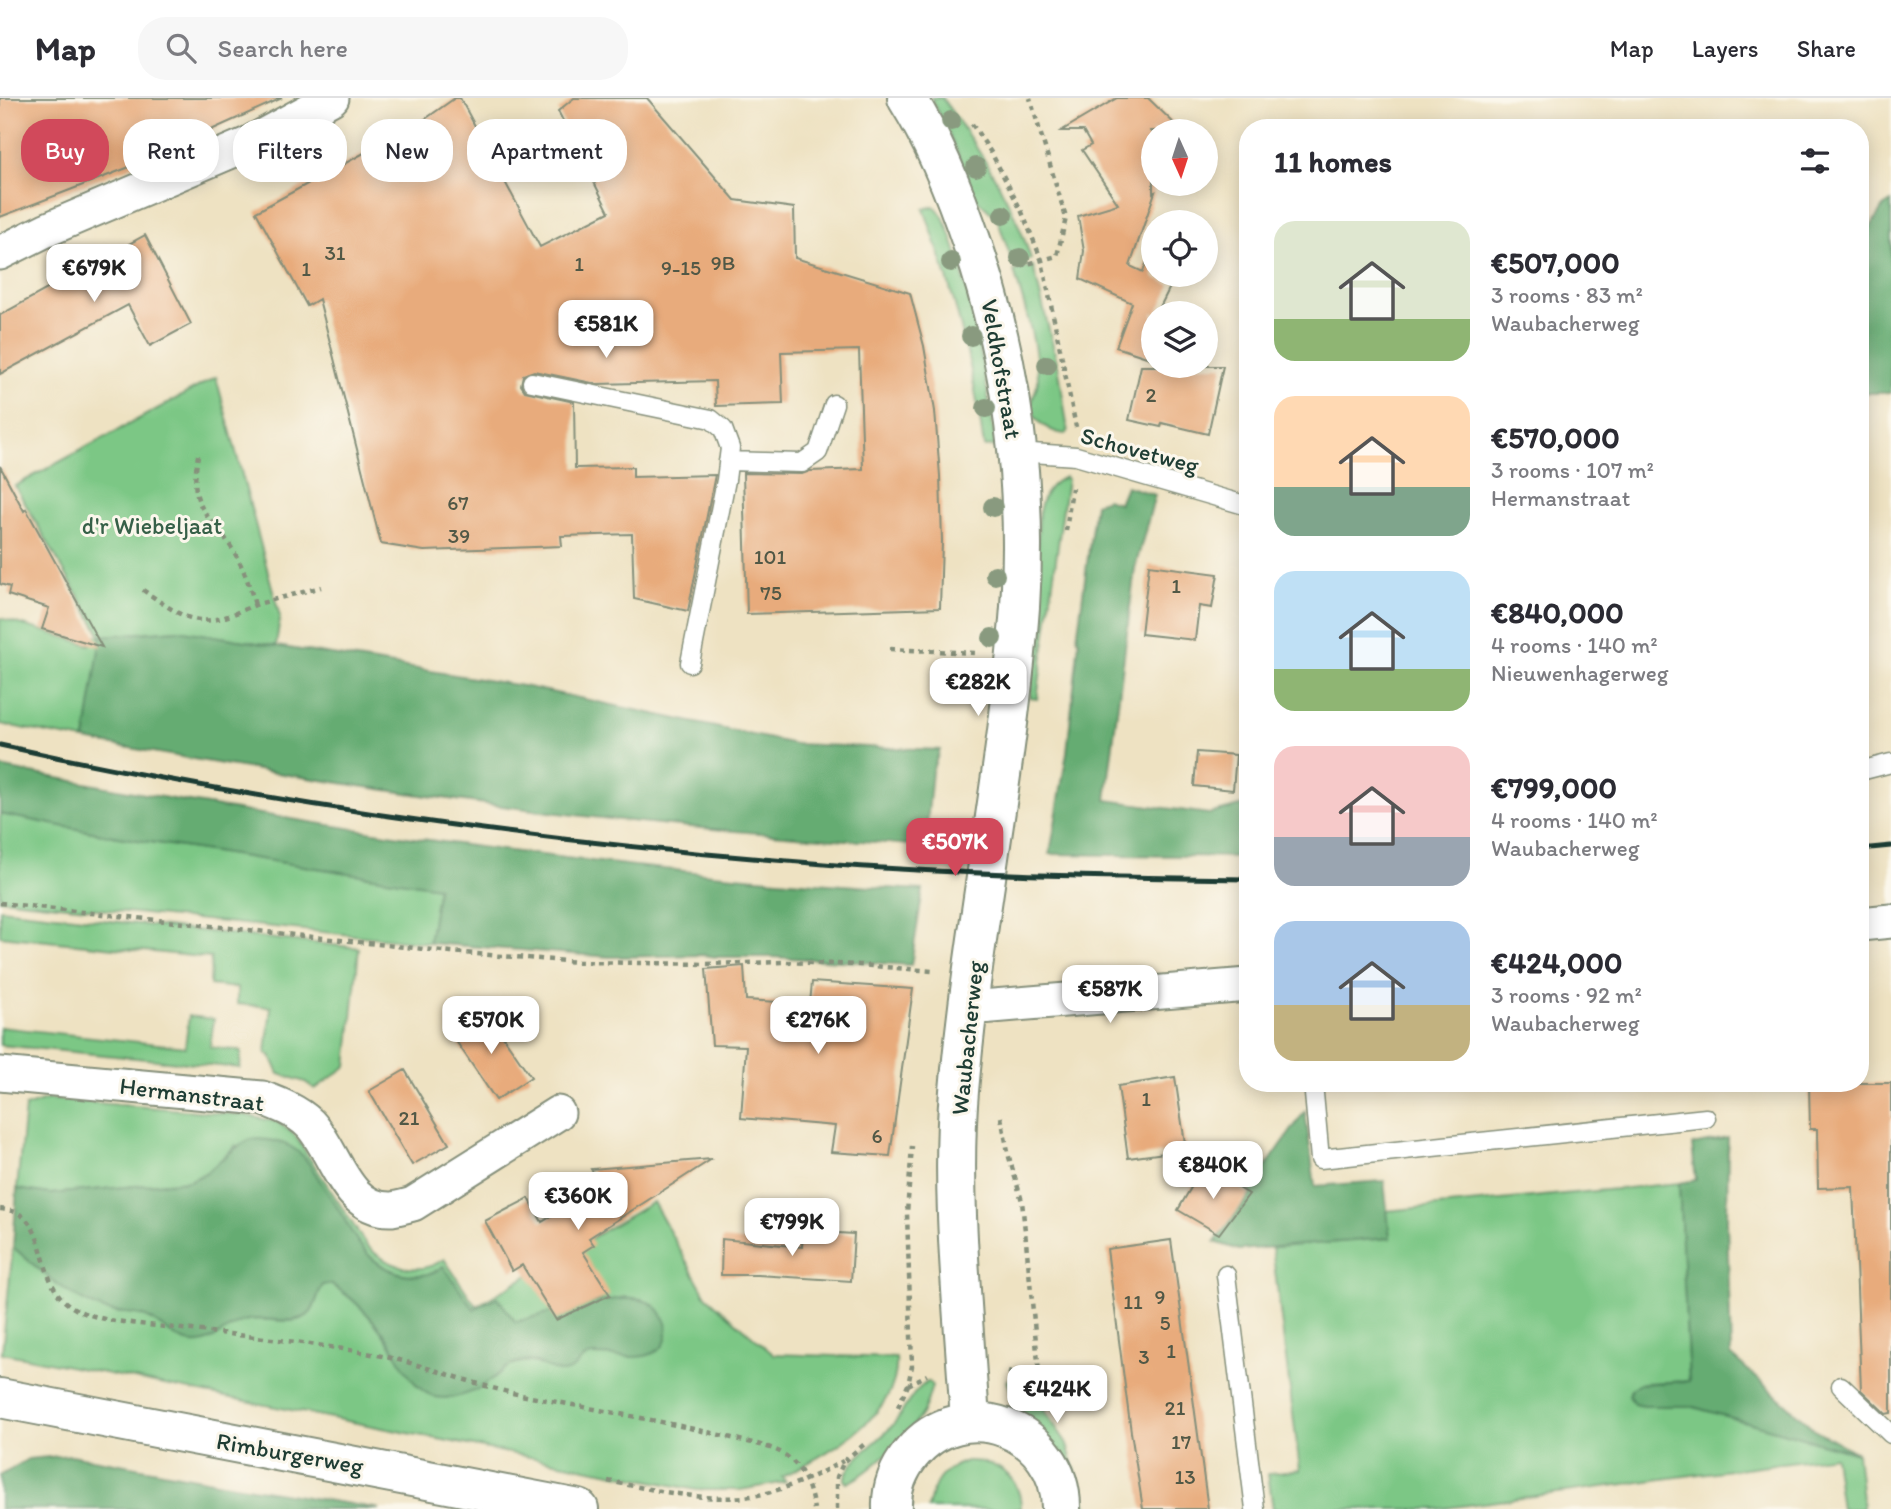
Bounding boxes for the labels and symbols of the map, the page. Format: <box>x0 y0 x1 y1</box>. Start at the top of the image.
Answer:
north arrow <box>1141 119 1218 196</box>
house number: 31 <box>324 240 346 265</box>
pin: €679K <box>45 244 143 304</box>
house number: 9B <box>711 250 735 275</box>
house number: 1 <box>574 251 584 276</box>
house number: 9-15 <box>661 255 701 280</box>
house number: 1 <box>301 256 311 281</box>
street label: Veldhofstraat <box>975 297 1029 441</box>
pin: €581K <box>557 300 655 360</box>
house number: 2 <box>1145 382 1157 407</box>
street label: Schovetweg <box>1078 420 1203 480</box>
house number: 67 <box>447 490 469 515</box>
park label: d'r Wiebeljaat <box>82 511 222 540</box>
house number: 39 <box>448 523 470 548</box>
house number: 101 <box>754 544 786 569</box>
house number: 1 <box>1171 573 1181 598</box>
house number: 75 <box>760 580 782 605</box>
pin: €282K <box>929 658 1027 718</box>
pin: €507K <box>906 818 1004 878</box>
street label: Waubacherweg <box>944 959 990 1117</box>
pin: €587K <box>1061 965 1159 1025</box>
pin: €570K <box>442 996 540 1056</box>
pin: €276K <box>769 996 867 1056</box>
street label: Hermanstraat <box>118 1071 266 1117</box>
house number: 1 <box>1141 1086 1151 1111</box>
house number: 21 <box>399 1105 420 1130</box>
house number: 6 <box>871 1123 883 1148</box>
pin: €840K <box>1164 1142 1262 1201</box>
pin: €360K <box>529 1172 627 1232</box>
pin: €799K <box>743 1198 841 1258</box>
house number: 9 <box>1155 1284 1165 1309</box>
house number: 11 <box>1123 1289 1143 1314</box>
house number: 5 <box>1159 1310 1171 1335</box>
house number: 1 <box>1166 1338 1176 1363</box>
house number: 3 <box>1138 1344 1150 1369</box>
pin: €424K <box>1008 1366 1106 1425</box>
house number: 21 <box>1165 1395 1186 1420</box>
street label: Rimburgerweg <box>214 1426 367 1480</box>
house number: 17 <box>1171 1429 1191 1454</box>
house number: 13 <box>1174 1464 1196 1489</box>

